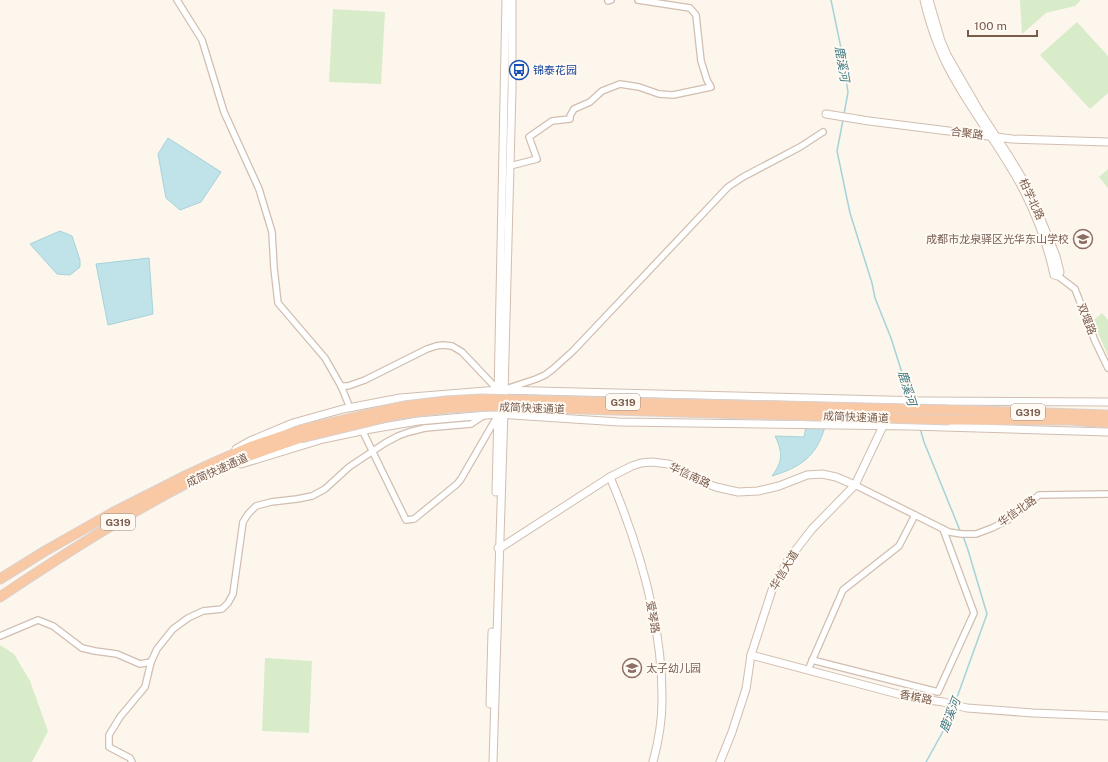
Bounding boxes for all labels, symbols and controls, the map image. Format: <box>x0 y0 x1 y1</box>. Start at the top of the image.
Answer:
scale bar <box>968 12 1037 38</box>
text: 100 m <box>974 19 1007 33</box>
water label: 鹿溪河 <box>832 45 852 85</box>
bus stop icon: 锦泰花园 <box>508 59 530 81</box>
place label: 锦泰花园 <box>533 64 577 76</box>
street label: 合聚路 <box>950 125 984 141</box>
street label: 柏学北路 <box>1017 177 1047 221</box>
school or university icon: 成都市龙泉驿区光华东山学校 <box>1072 228 1094 250</box>
place label: 成都市龙泉驿区光华东山学校 <box>926 233 1069 245</box>
street label: 双堰路 <box>1075 301 1099 337</box>
water label: 鹿溪河 <box>895 369 920 409</box>
road number: G319 <box>606 394 640 410</box>
street label: 成简快速通道 <box>499 401 565 415</box>
road number: G319 <box>1011 404 1045 420</box>
street label: 成简快速通道 <box>823 410 889 424</box>
street label: 成简快速通道 <box>184 451 250 489</box>
street label: 华信南路 <box>668 460 712 490</box>
street label: 华信北路 <box>996 493 1038 529</box>
road number: G319 <box>101 514 135 530</box>
street label: 华信大道 <box>768 548 800 592</box>
street label: 爱琴路 <box>644 600 662 634</box>
school or university icon: 太子幼儿园 <box>621 657 643 679</box>
place label: 太子幼儿园 <box>646 662 701 674</box>
street label: 香槟路 <box>899 688 933 706</box>
water label: 鹿溪河 <box>937 694 964 734</box>

